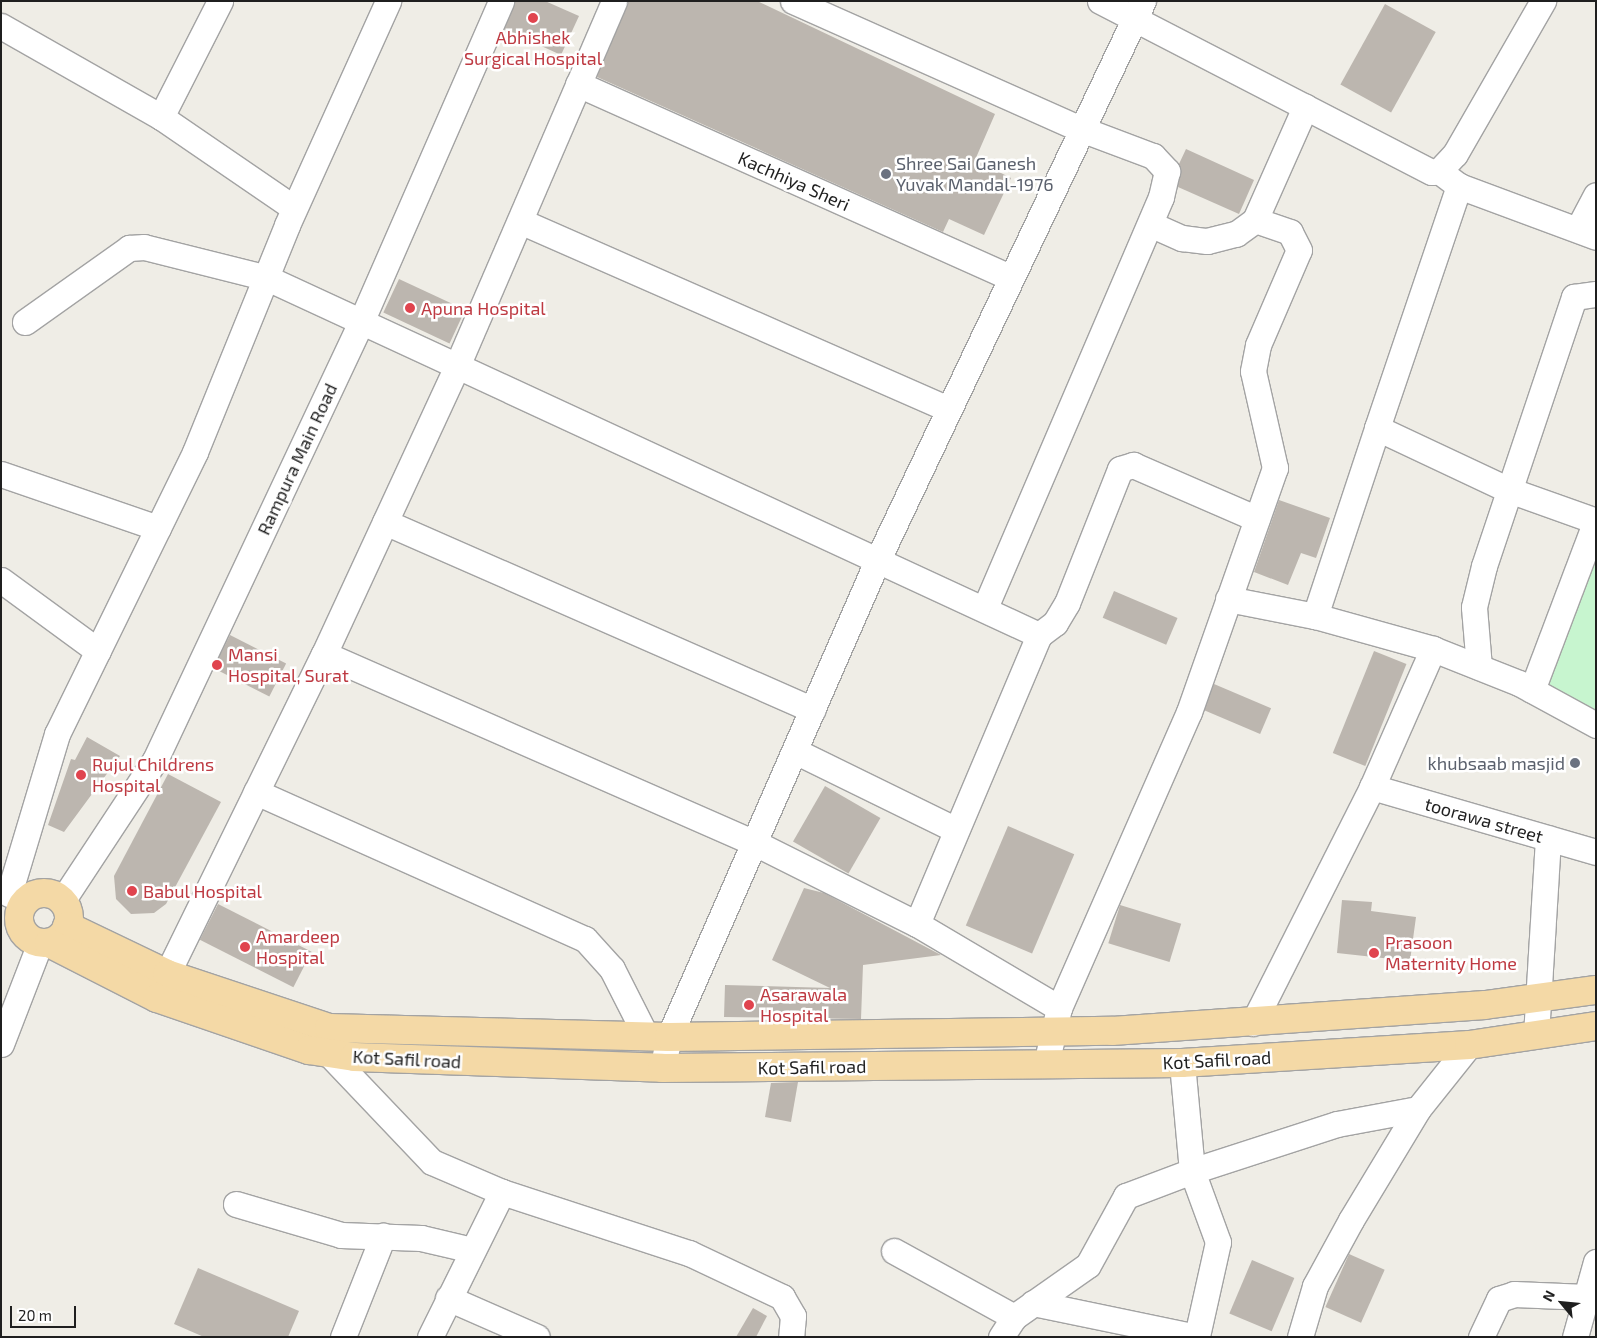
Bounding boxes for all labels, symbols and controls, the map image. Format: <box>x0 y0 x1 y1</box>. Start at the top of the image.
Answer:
marker: Abhishek Surgical Hospital <box>526 11 540 25</box>
place label: Abhishek Surgical Hospital <box>464 27 602 70</box>
street label: Kachhiya Sheri <box>735 147 853 215</box>
place label: Shree Sai Ganesh Yuvak Mandal-1976 <box>896 153 1054 195</box>
marker: Shree Sai Ganesh Yuvak Mandal-1976 <box>880 168 892 180</box>
place label: Apuna Hospital <box>421 297 546 319</box>
marker: Apuna Hospital <box>403 301 417 315</box>
street label: Rampura Main Road <box>252 380 342 538</box>
place label: Mansi Hospital, Surat <box>228 644 349 686</box>
marker: Mansi Hospital, Surat <box>210 658 224 672</box>
place label: khubsaab masjid <box>1428 752 1565 774</box>
place label: Rujul Childrens Hospital <box>92 754 215 796</box>
marker: khubsaab masjid <box>1569 757 1581 769</box>
marker: Rujul Childrens Hospital <box>74 768 88 782</box>
street label: toorawa street <box>1422 793 1546 847</box>
place label: Babul Hospital <box>143 880 262 902</box>
marker: Babul Hospital <box>125 884 139 898</box>
place label: Amardeep Hospital <box>256 926 340 969</box>
place label: Prasoon Maternity Home <box>1385 932 1517 974</box>
marker: Amardeep Hospital <box>238 940 252 954</box>
marker: Prasoon Maternity Home <box>1367 946 1381 960</box>
place label: Asarawala Hospital <box>760 984 847 1026</box>
marker: Asarawala Hospital <box>742 998 756 1012</box>
street label: Kot Safil road <box>352 1045 462 1073</box>
street label: Kot Safil road <box>1162 1046 1272 1074</box>
street label: Kot Safil road <box>757 1055 867 1079</box>
north arrow <box>1537 1278 1587 1328</box>
text: N <box>1538 1287 1558 1304</box>
scale bar <box>12 1296 79 1328</box>
text: 20 m <box>18 1306 52 1324</box>

